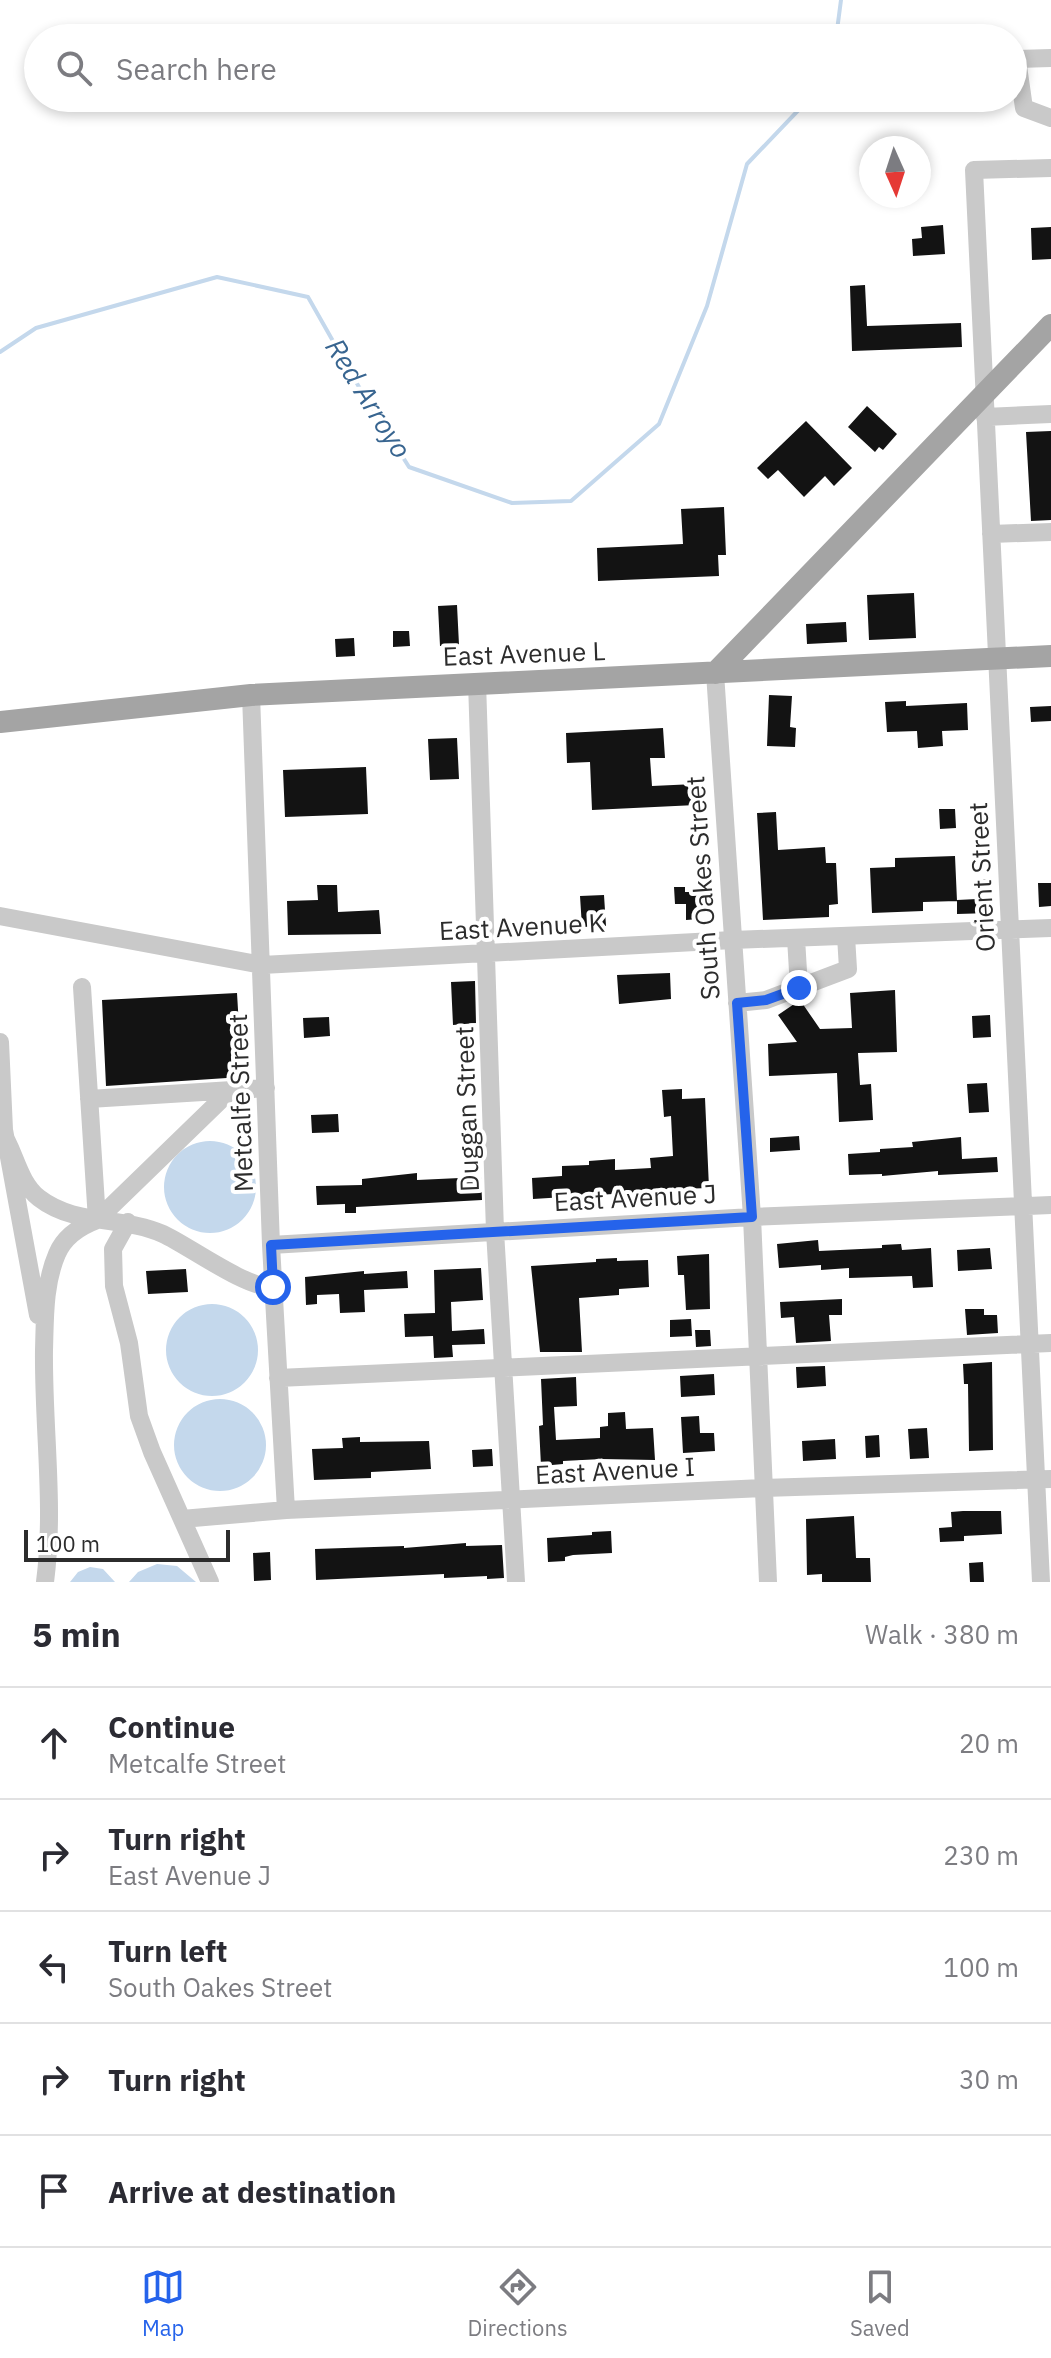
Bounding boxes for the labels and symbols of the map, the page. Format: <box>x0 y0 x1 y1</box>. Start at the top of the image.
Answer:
north arrow <box>859 136 931 208</box>
water label: Red Arroyo <box>318 331 420 465</box>
street label: East Avenue L <box>442 633 606 673</box>
street label: South Oakes Street <box>677 775 727 1001</box>
street label: Orient Street <box>960 801 1002 953</box>
street label: East Avenue K <box>438 905 606 947</box>
route end <box>781 970 817 1006</box>
street label: Metcalfe Street <box>220 1013 260 1193</box>
street label: Duggan Street <box>446 1026 486 1192</box>
street label: East Avenue J <box>553 1176 717 1218</box>
route start <box>255 1269 291 1305</box>
street label: East Avenue I <box>534 1449 696 1491</box>
scale bar <box>24 1526 230 1562</box>

